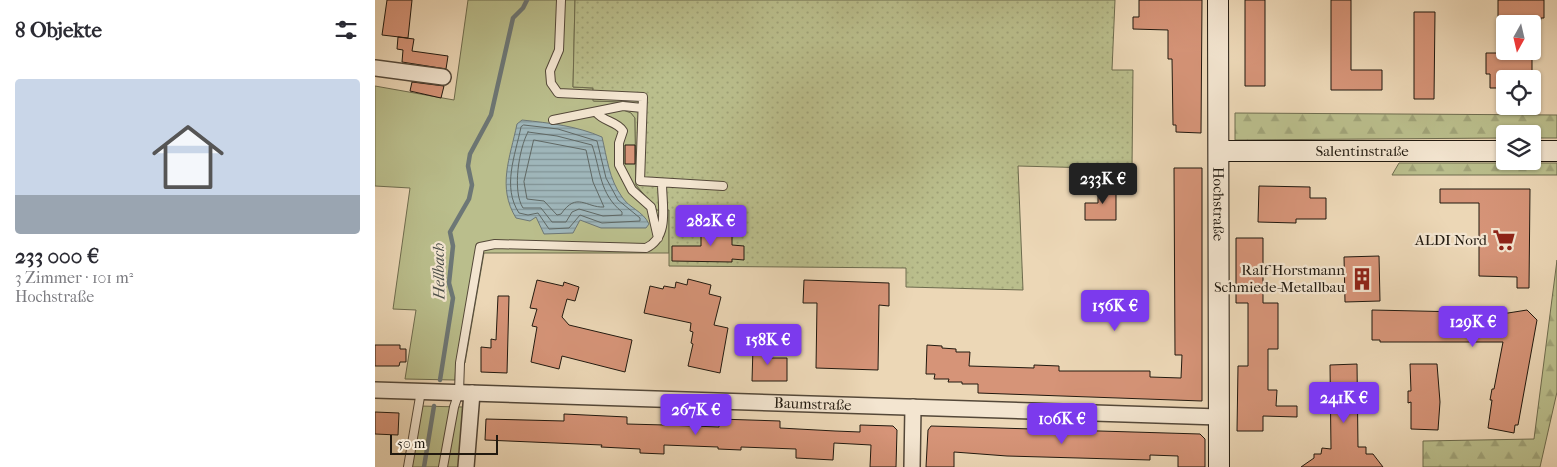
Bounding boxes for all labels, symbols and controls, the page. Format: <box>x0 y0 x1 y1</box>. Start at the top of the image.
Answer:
north arrow <box>1496 15 1541 60</box>
map controls <box>1496 15 1541 170</box>
icon: filters <box>332 16 360 44</box>
text: 8 Objekte <box>15 18 102 42</box>
button: locate <box>1496 70 1541 115</box>
icon: home <box>143 112 233 202</box>
button: layers <box>1496 125 1541 170</box>
street label: Salentinstraße <box>1315 142 1409 160</box>
pin: 233K € <box>1062 162 1144 205</box>
street label: Hochstraße <box>1209 167 1228 242</box>
text: 233K € <box>1080 169 1126 188</box>
pin: 282K € <box>670 204 752 247</box>
text: 282K € <box>686 211 736 230</box>
supermarket icon: ALDI Nord <box>1491 227 1517 253</box>
place label: ALDI Nord <box>1414 231 1488 249</box>
water label: Hellbach <box>429 243 449 300</box>
text: 233 000 € <box>15 244 99 268</box>
place label: Ralf Horstmann Schmiede-Metallbau <box>1214 261 1345 296</box>
building icon: Ralf Horstmann Schmiede-Metallbau <box>1349 266 1375 292</box>
text: 3 Zimmer · 101 m² <box>15 268 133 287</box>
text: Hochstraße <box>15 287 94 306</box>
pin: 156K € <box>1074 290 1156 332</box>
text: 156K € <box>1092 296 1138 315</box>
pin: 129K € <box>1432 306 1514 348</box>
text: 129K € <box>1450 312 1496 331</box>
pin: 158K € <box>727 324 809 366</box>
text: 158K € <box>745 330 791 349</box>
pin: 241K € <box>1303 382 1385 424</box>
text: 241K € <box>1320 388 1368 407</box>
pin: 267K € <box>655 394 737 436</box>
street label: Baumstraße <box>774 394 852 414</box>
text: 267K € <box>671 400 721 419</box>
pin: 106K € <box>1021 402 1103 445</box>
text: 106K € <box>1038 409 1086 428</box>
scale bar <box>390 432 497 455</box>
text: 50 m <box>397 435 425 452</box>

